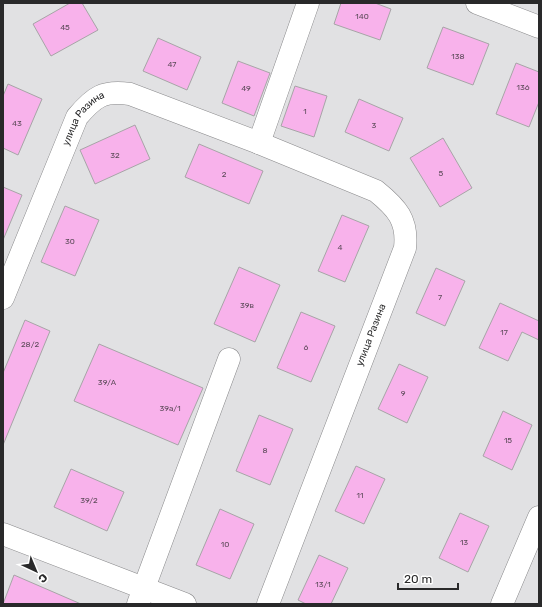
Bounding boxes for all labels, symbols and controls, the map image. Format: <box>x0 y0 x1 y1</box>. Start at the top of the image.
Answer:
house number: 140 <box>355 12 369 21</box>
house number: 45 <box>60 23 70 32</box>
house number: 138 <box>451 52 465 61</box>
house number: 47 <box>168 60 176 69</box>
house number: 136 <box>516 83 530 92</box>
house number: 49 <box>241 84 251 93</box>
street label: улица Разина <box>60 89 106 148</box>
house number: 1 <box>303 107 307 116</box>
house number: 43 <box>12 119 22 128</box>
house number: 3 <box>372 121 377 130</box>
house number: 32 <box>110 151 120 160</box>
house number: 5 <box>439 169 444 178</box>
house number: 2 <box>222 170 227 179</box>
house number: 30 <box>65 237 75 246</box>
house number: 4 <box>338 243 343 252</box>
house number: 7 <box>438 293 442 302</box>
house number: 39в <box>240 301 255 310</box>
street label: улица Разина <box>354 302 388 368</box>
house number: 17 <box>500 328 508 337</box>
house number: 28/2 <box>21 340 39 349</box>
house number: 6 <box>304 343 309 352</box>
house number: 39/А <box>98 378 117 387</box>
house number: 9 <box>401 389 406 398</box>
house number: 39а/1 <box>159 404 181 413</box>
house number: 15 <box>504 436 512 445</box>
house number: 8 <box>262 446 268 455</box>
house number: 11 <box>357 491 363 500</box>
house number: 39/2 <box>80 496 98 505</box>
house number: 13 <box>460 538 468 547</box>
house number: 10 <box>221 540 229 549</box>
north arrow <box>16 551 56 591</box>
scale bar <box>398 565 458 591</box>
text: С <box>35 570 50 585</box>
text: 20 m <box>404 572 432 586</box>
house number: 13/1 <box>315 580 331 589</box>

